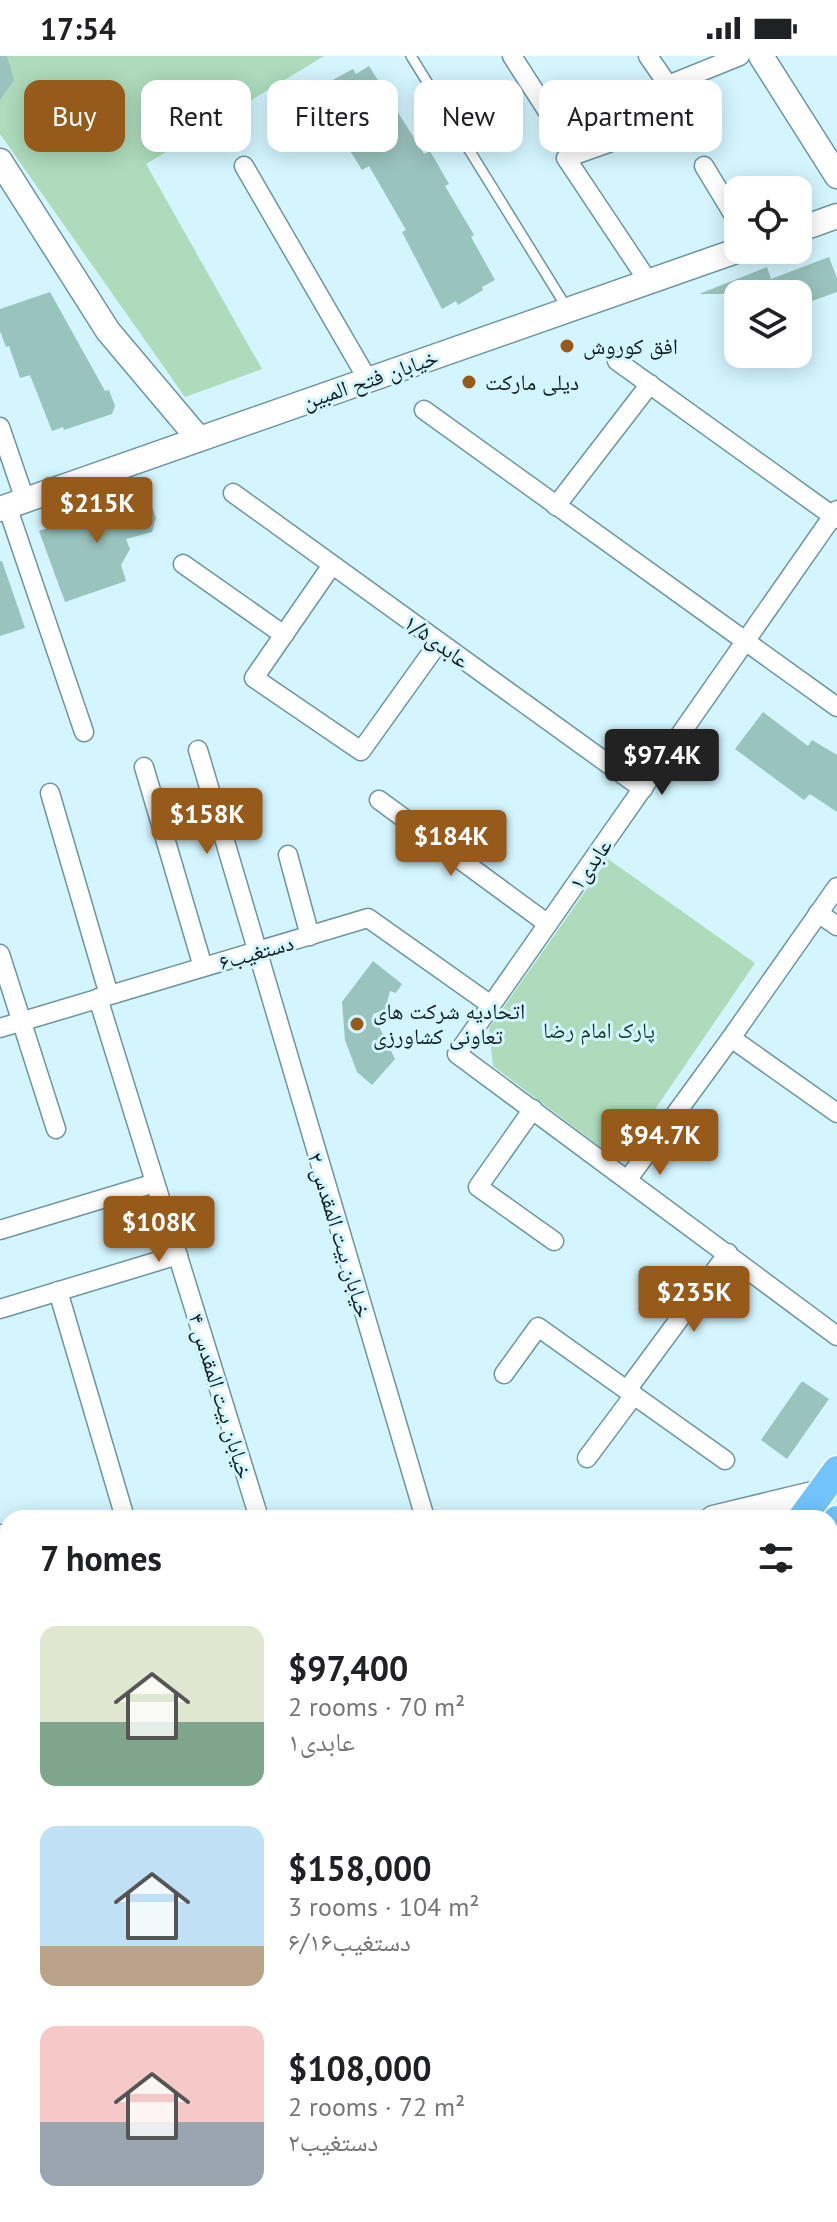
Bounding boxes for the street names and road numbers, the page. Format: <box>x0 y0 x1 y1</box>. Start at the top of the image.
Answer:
street label: خیابان فتح المبین <box>298 343 442 415</box>
street label: عابدی۱/۵ <box>399 608 475 674</box>
street label: ۱عابدی <box>562 833 618 895</box>
street label: دستغیب۶ <box>215 928 297 976</box>
street label: خیابان بیت المقدس ۲ <box>302 1149 378 1321</box>
street label: خیابان بیت المقدس ۴ <box>183 1310 259 1482</box>

